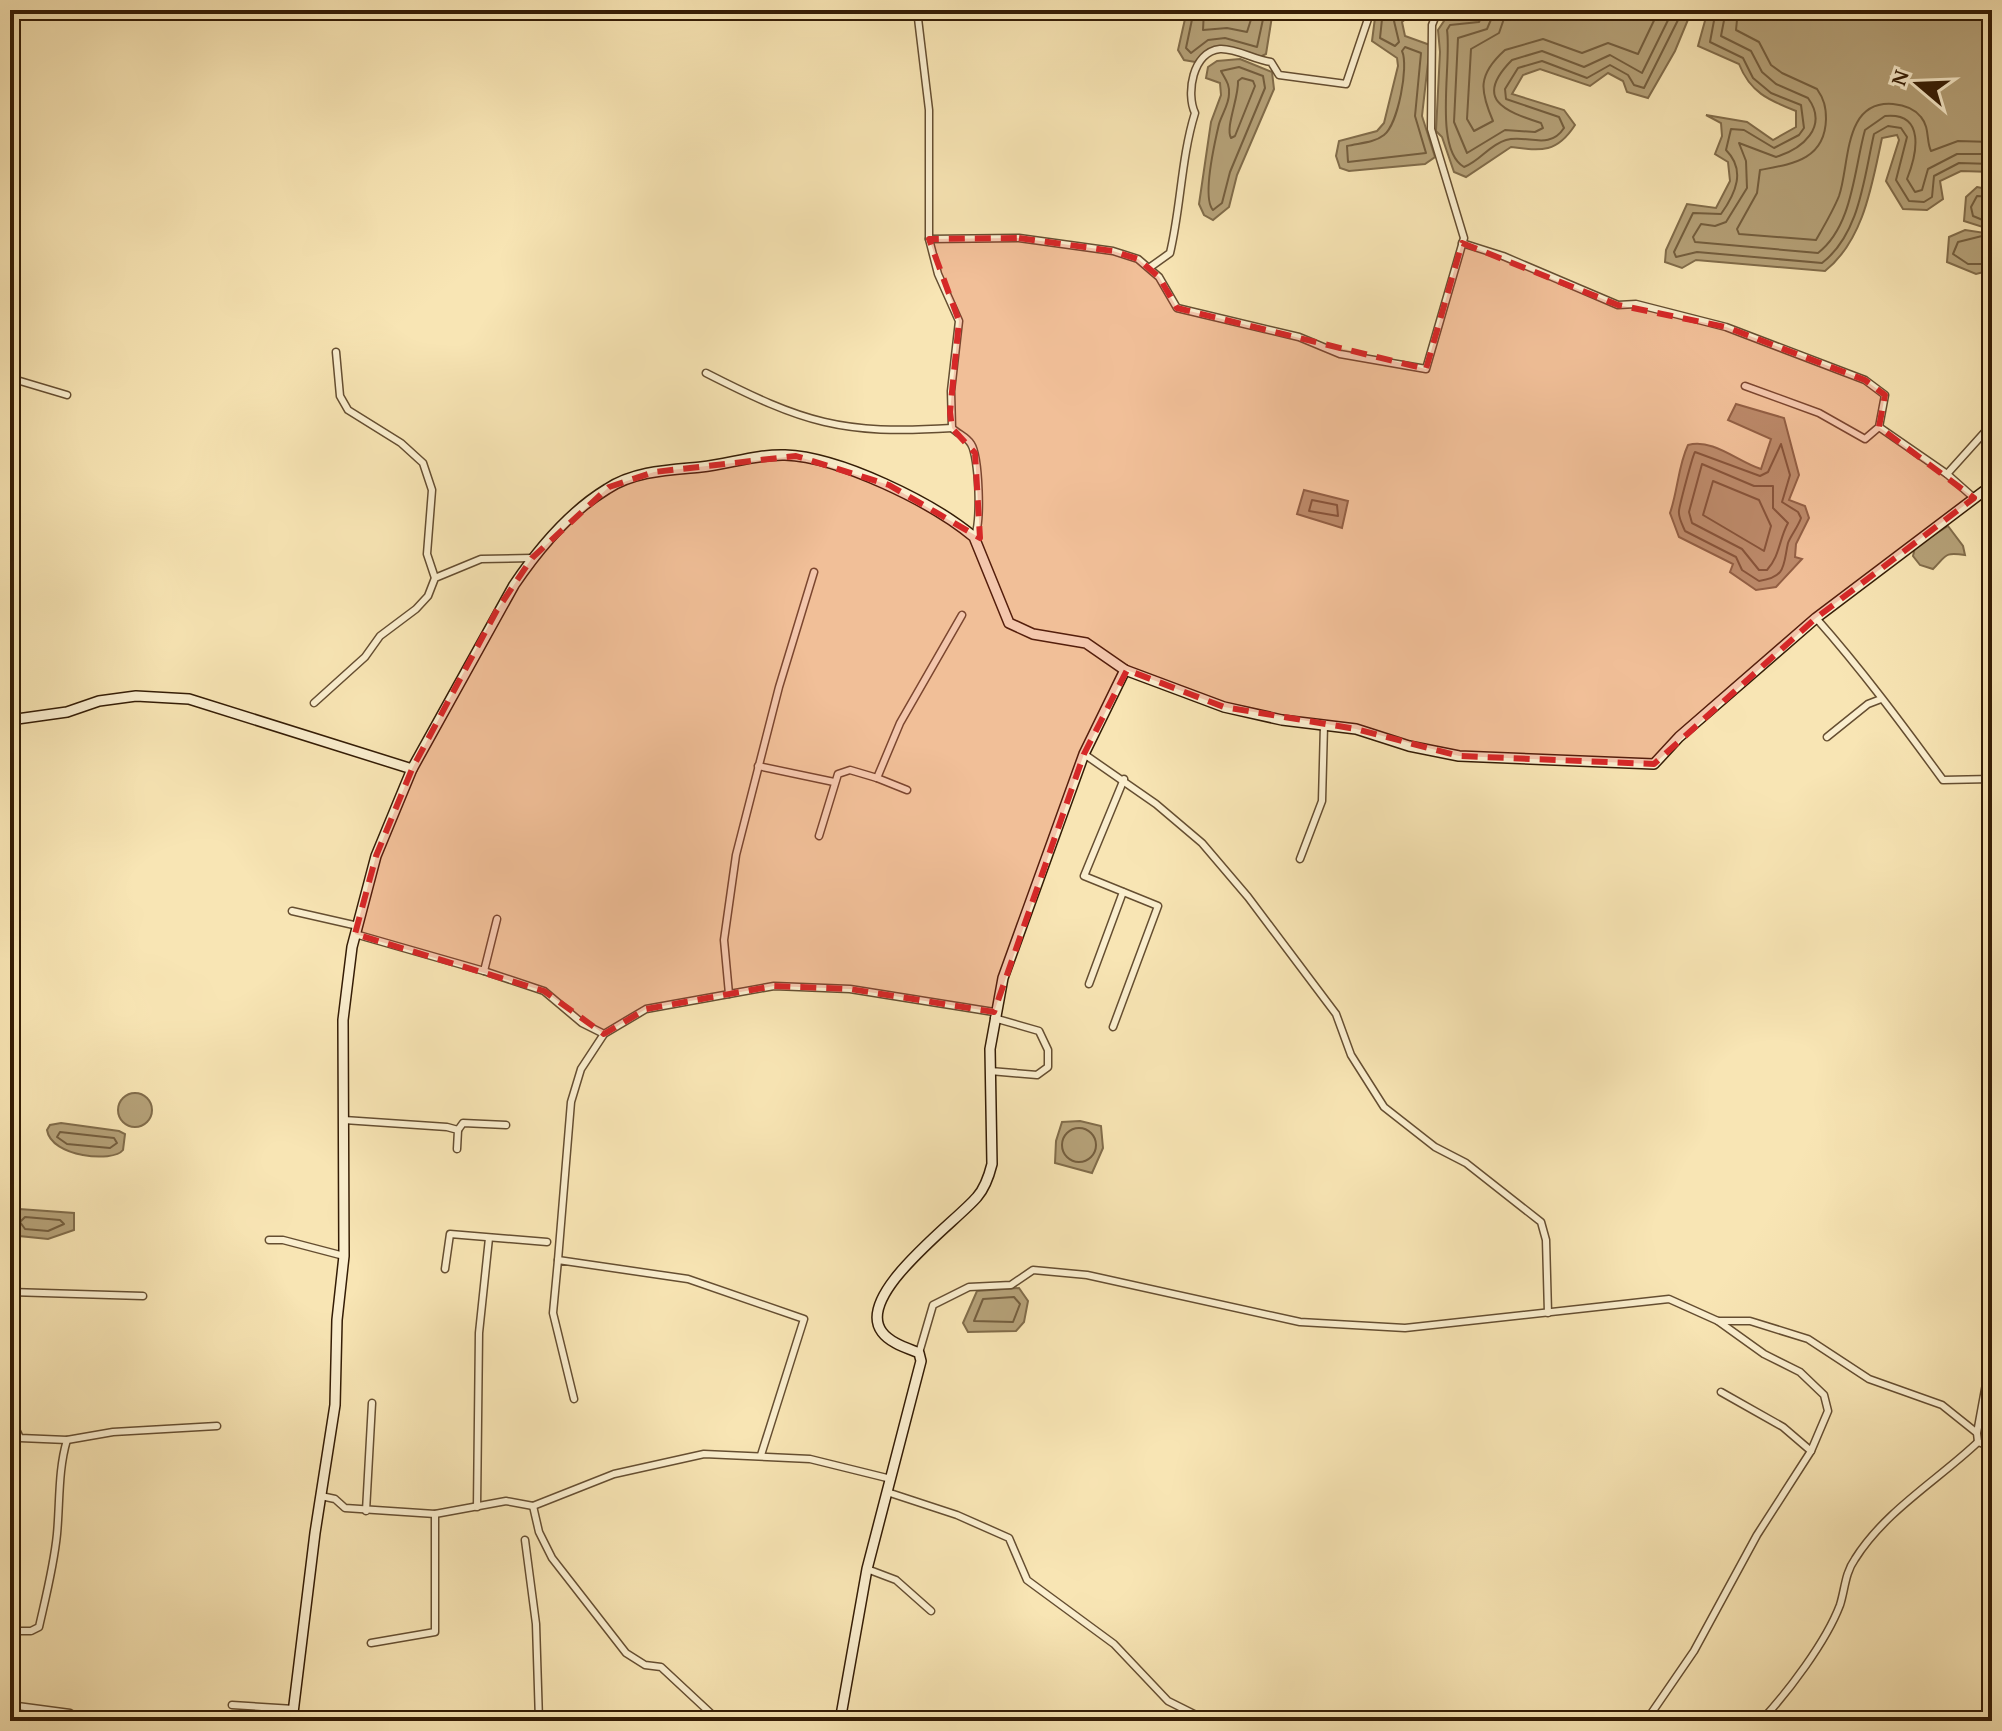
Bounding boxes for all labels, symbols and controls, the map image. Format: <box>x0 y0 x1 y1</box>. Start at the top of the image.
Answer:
north arrow <box>1878 44 1958 124</box>
text: N <box>1882 65 1917 90</box>

